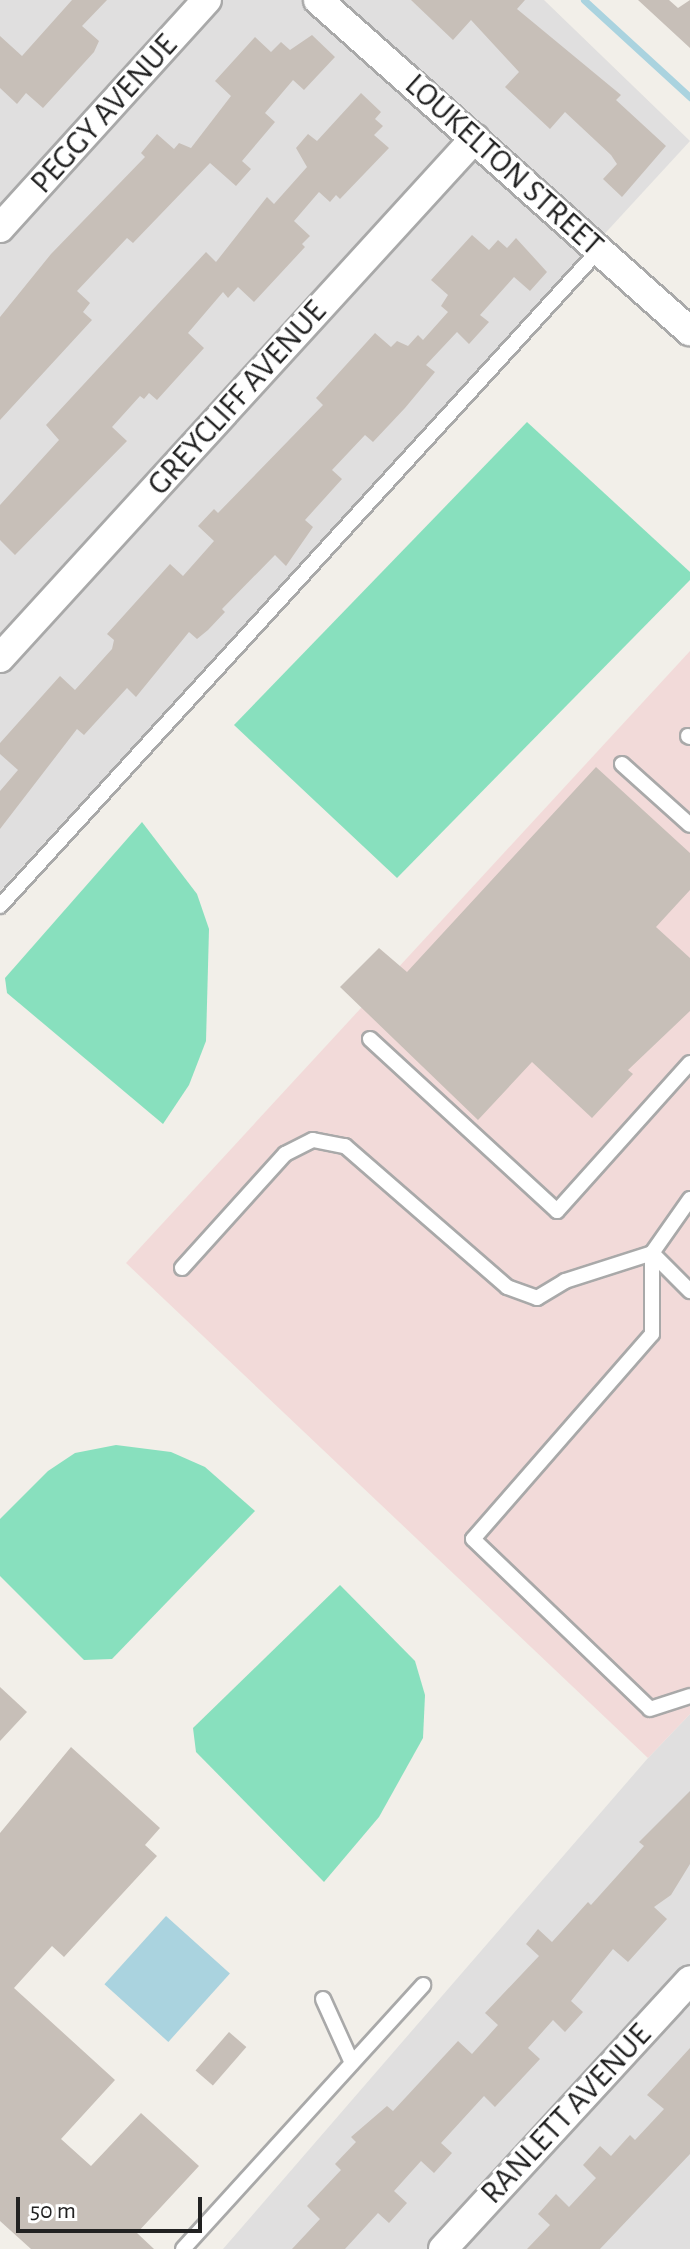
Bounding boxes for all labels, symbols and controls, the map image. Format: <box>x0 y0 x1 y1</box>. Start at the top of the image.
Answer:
street label: PEGGY AVENUE <box>23 27 185 201</box>
street label: LOUKELTON STREET <box>397 66 611 264</box>
street label: GREYCLIFF AVENUE <box>140 293 334 503</box>
street label: RANLETT AVENUE <box>473 2016 659 2212</box>
scale bar <box>20 2181 206 2231</box>
text: 50 m <box>30 2199 76 2223</box>

